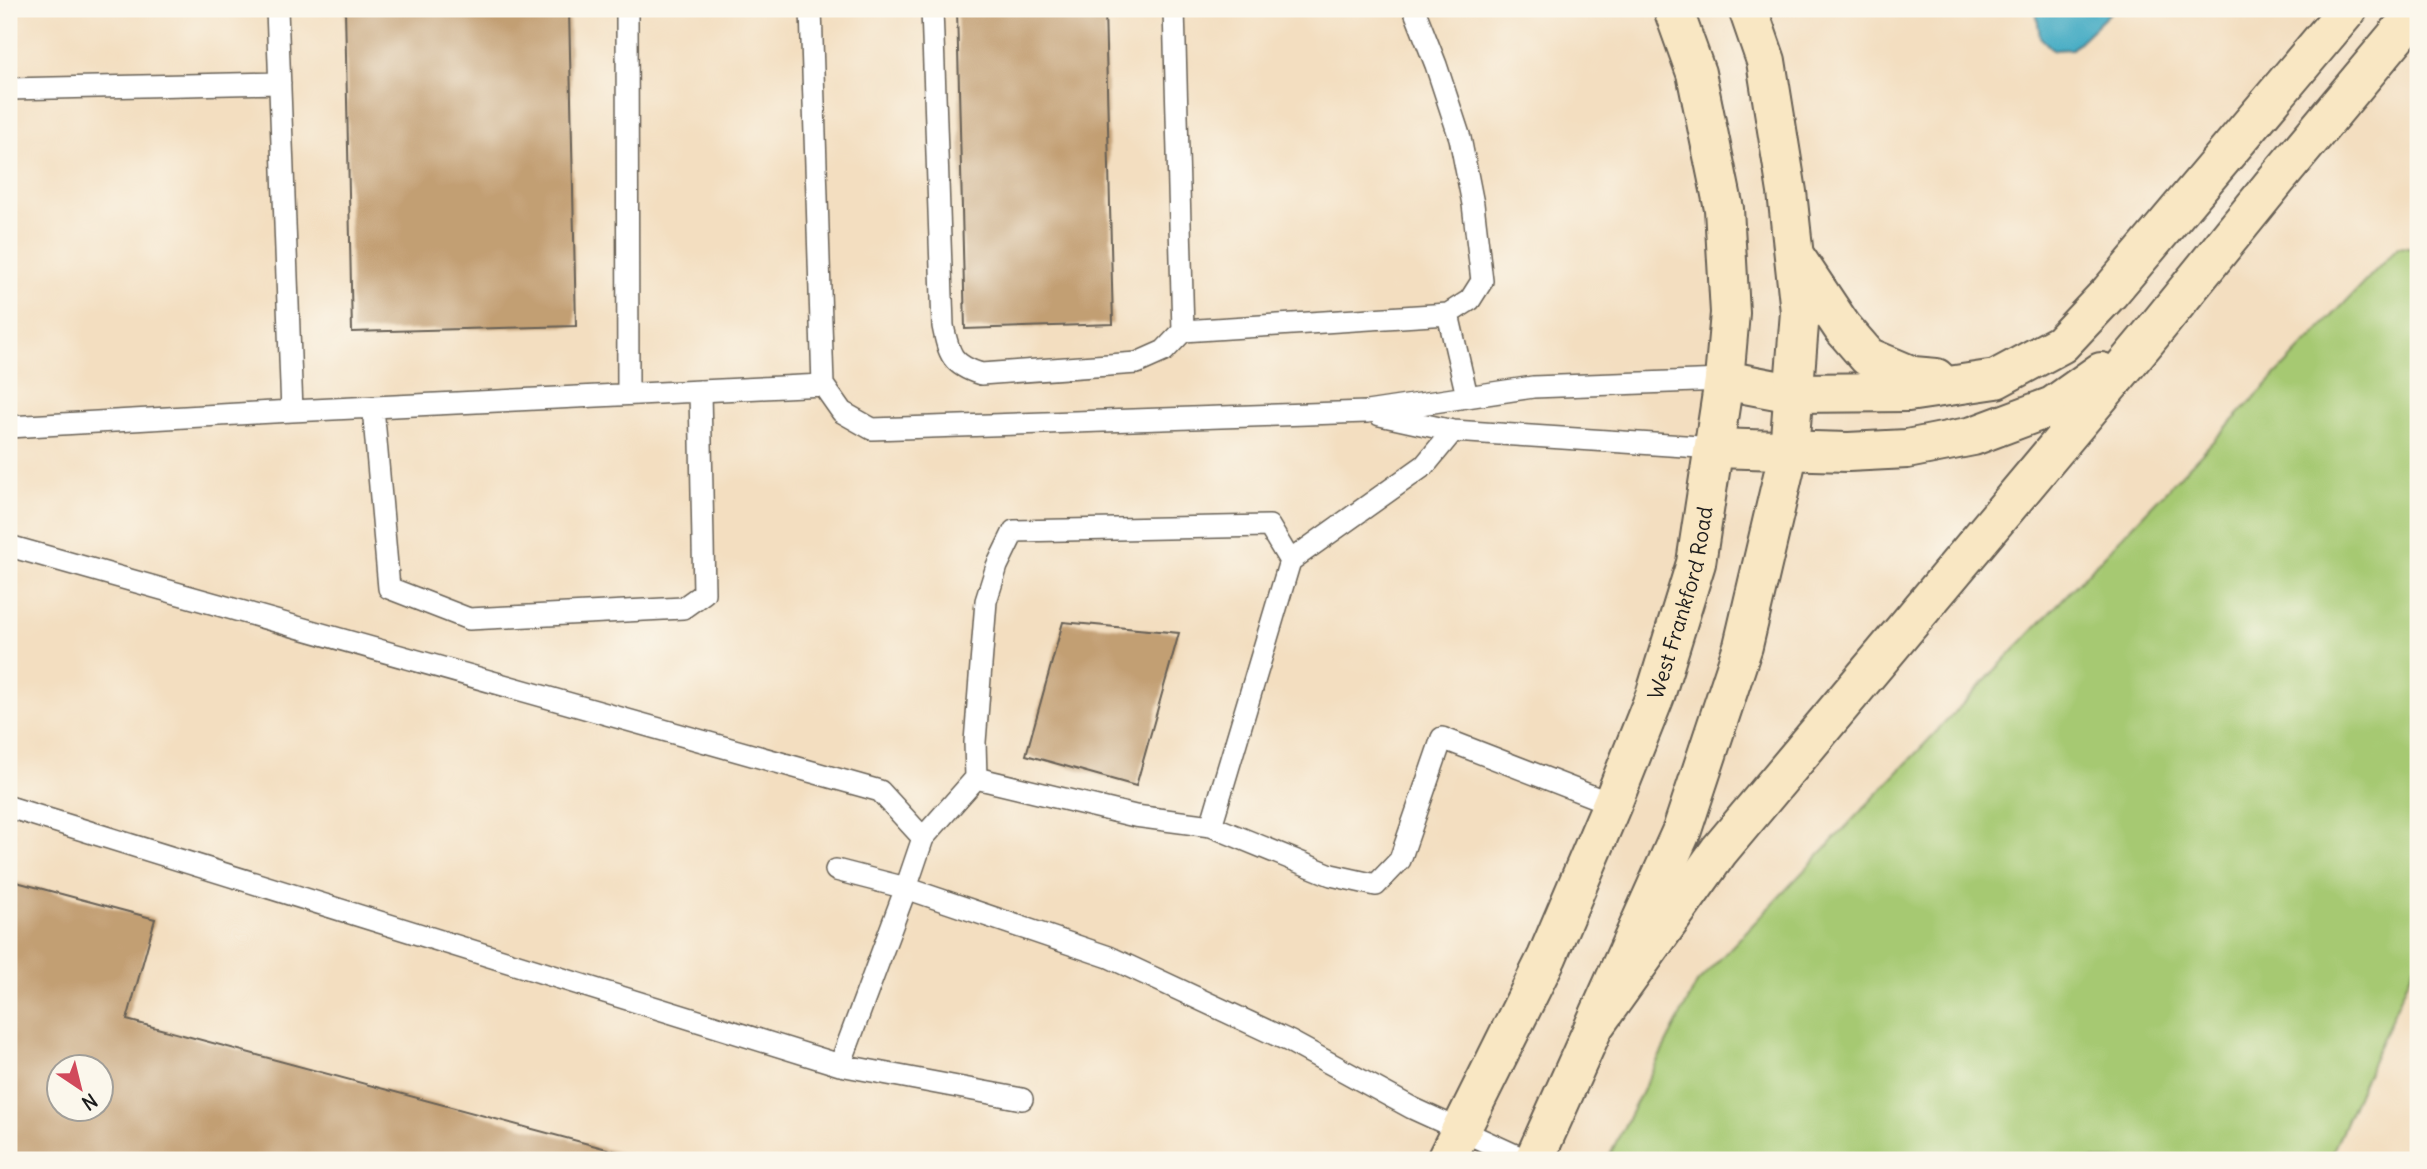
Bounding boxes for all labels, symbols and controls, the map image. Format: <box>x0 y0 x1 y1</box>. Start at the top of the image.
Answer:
street label: West Frankford Road <box>1641 505 1718 703</box>
north arrow <box>46 1054 116 1124</box>
text: N <box>77 1088 102 1116</box>

